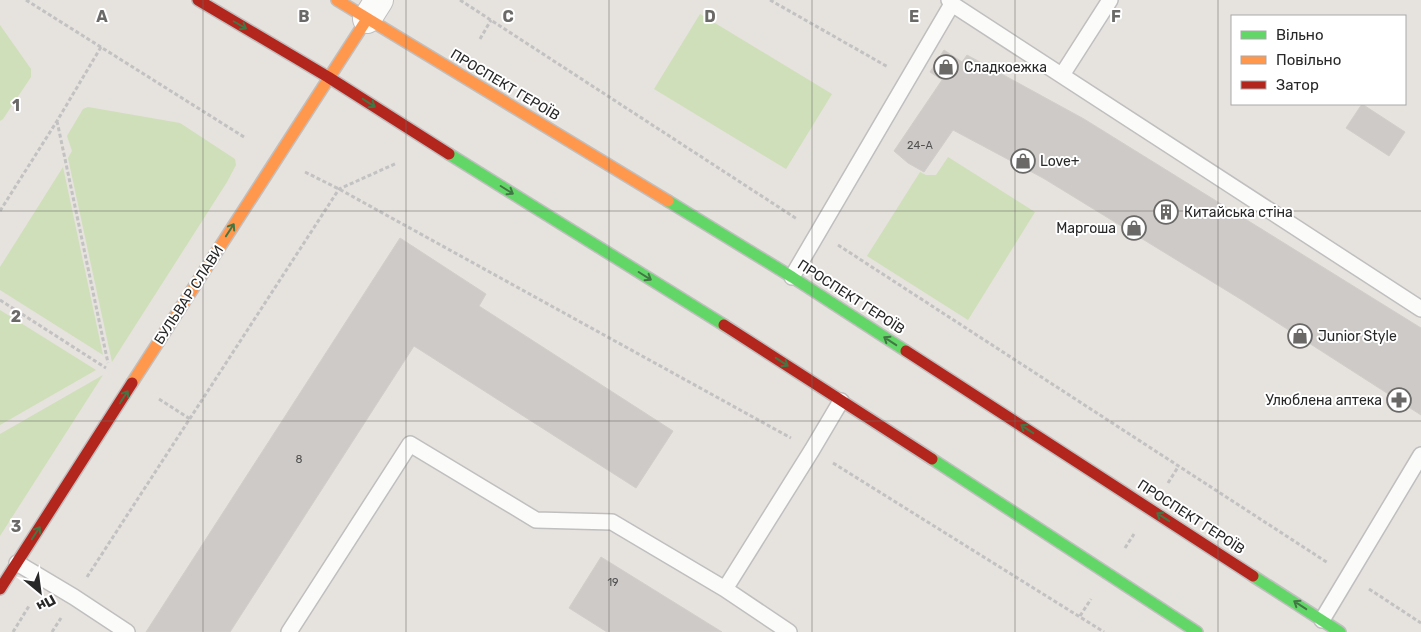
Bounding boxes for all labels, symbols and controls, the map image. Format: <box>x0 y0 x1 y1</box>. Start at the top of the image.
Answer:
text: A <box>96 7 108 26</box>
text: B <box>298 7 310 26</box>
text: C <box>502 7 514 26</box>
text: D <box>704 7 716 26</box>
text: E <box>909 7 919 26</box>
text: F <box>1111 7 1121 26</box>
legend <box>1231 15 1406 105</box>
one-way arrow <box>232 20 247 30</box>
text: Вільно <box>1276 26 1324 44</box>
street label: ПРОСПЕКТ ГЕРОЇВ <box>447 45 563 124</box>
text: Повільно <box>1276 51 1341 69</box>
shop icon: Сладкоежка <box>933 54 959 80</box>
place label: Сладкоежка <box>964 59 1047 76</box>
text: Затор <box>1276 76 1319 94</box>
text: 1 <box>12 96 20 115</box>
one-way arrow <box>362 98 376 108</box>
house number: 24-А <box>907 139 934 152</box>
shop icon: Love+ <box>1010 148 1036 174</box>
place label: Love+ <box>1040 153 1080 170</box>
one-way arrow <box>499 185 513 195</box>
building icon: Китайська стіна <box>1153 199 1179 225</box>
place label: Китайська стіна <box>1184 204 1293 221</box>
shop icon: Маргоша <box>1121 215 1147 241</box>
place label: Маргоша <box>1056 220 1116 237</box>
one-way arrow <box>226 224 236 238</box>
street label: БУЛЬВАР СЛАВИ <box>151 242 227 348</box>
street label: ПРОСПЕКТ ГЕРОЇВ <box>794 255 908 338</box>
one-way arrow <box>637 271 651 281</box>
text: 2 <box>11 307 21 326</box>
shop icon: Junior Style <box>1287 323 1313 349</box>
place label: Junior Style <box>1318 328 1397 345</box>
one-way arrow <box>884 335 898 345</box>
one-way arrow <box>775 357 789 367</box>
pharmacy icon: Улюблена аптека <box>1386 387 1412 413</box>
one-way arrow <box>119 390 129 404</box>
place label: Улюблена аптека <box>1266 392 1382 409</box>
one-way arrow <box>1020 424 1034 434</box>
house number: 8 <box>296 453 303 466</box>
street label: ПРОСПЕКТ ГЕРОЇВ <box>1134 475 1248 558</box>
one-way arrow <box>1157 512 1171 522</box>
text: 3 <box>11 517 21 536</box>
one-way arrow <box>31 527 41 541</box>
north arrow <box>15 567 65 617</box>
house number: 19 <box>607 576 619 589</box>
text: Пн <box>33 591 59 615</box>
one-way arrow <box>1293 600 1307 610</box>

